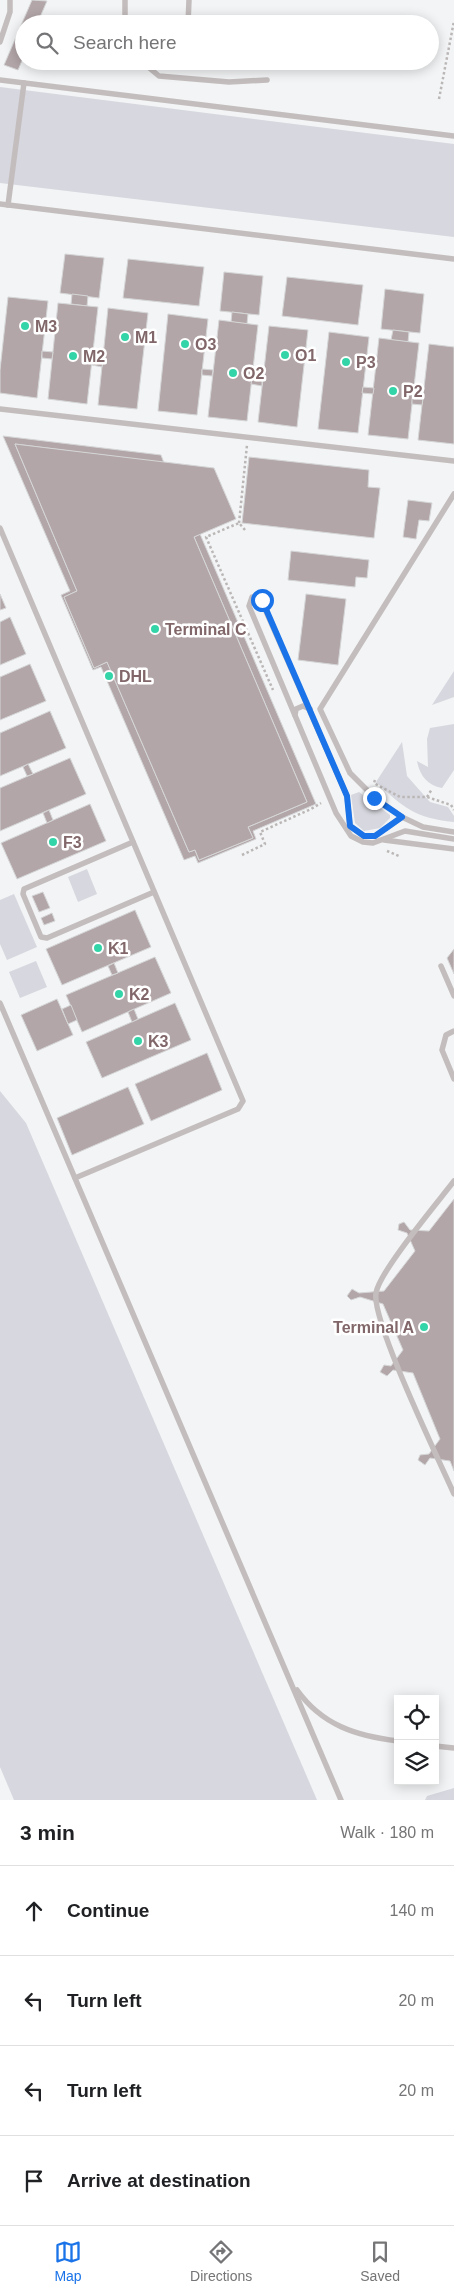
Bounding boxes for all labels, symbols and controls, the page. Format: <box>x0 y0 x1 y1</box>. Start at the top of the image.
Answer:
search box <box>15 15 439 70</box>
icon: search <box>33 29 61 57</box>
text: Search here <box>73 32 177 53</box>
place label: M3 <box>35 318 57 335</box>
marker: M3 <box>19 320 31 332</box>
place label: M1 <box>135 329 157 346</box>
marker: M1 <box>119 331 131 343</box>
place label: O3 <box>195 336 216 353</box>
marker: O3 <box>179 338 191 350</box>
place label: O1 <box>295 347 316 364</box>
place label: M2 <box>83 348 105 365</box>
marker: O1 <box>279 349 291 361</box>
marker: M2 <box>67 350 79 362</box>
place label: P3 <box>356 354 376 371</box>
marker: P3 <box>340 356 352 368</box>
place label: O2 <box>243 365 264 382</box>
marker: O2 <box>227 367 239 379</box>
place label: P2 <box>403 383 423 400</box>
marker: P2 <box>387 385 399 397</box>
route start <box>251 589 274 612</box>
place label: Terminal C <box>165 621 247 638</box>
marker: Terminal C <box>149 623 161 635</box>
place label: DHL <box>119 668 152 685</box>
marker: DHL <box>103 670 115 682</box>
route end <box>363 787 386 810</box>
place label: F3 <box>63 834 82 851</box>
marker: F3 <box>47 836 59 848</box>
place label: K1 <box>108 940 129 957</box>
marker: K1 <box>92 942 104 954</box>
place label: K2 <box>129 986 150 1003</box>
marker: K2 <box>113 988 125 1000</box>
place label: K3 <box>148 1033 169 1050</box>
marker: K3 <box>132 1035 144 1047</box>
place label: Terminal A <box>333 1319 414 1336</box>
marker: Terminal A <box>418 1321 430 1333</box>
map controls <box>394 1695 439 1785</box>
button: locate <box>394 1695 439 1740</box>
button: layers <box>394 1740 439 1785</box>
text: 3 min <box>20 1821 75 1844</box>
text: Walk · 180 m <box>340 1824 434 1841</box>
icon: ahead <box>20 1897 48 1925</box>
text: Continue <box>67 1900 149 1921</box>
text: 140 m <box>390 1902 434 1919</box>
icon: left <box>20 1987 48 2015</box>
text: Turn left <box>67 1990 142 2011</box>
text: 20 m <box>398 1992 434 2009</box>
icon: left <box>20 2077 48 2105</box>
text: Turn left <box>67 2080 142 2101</box>
text: 20 m <box>398 2082 434 2099</box>
icon: arrive <box>20 2167 48 2195</box>
text: Arrive at destination <box>67 2170 251 2191</box>
tab: Map <box>54 2238 82 2284</box>
tab: Directions <box>190 2238 252 2284</box>
tab: Saved <box>360 2238 400 2284</box>

